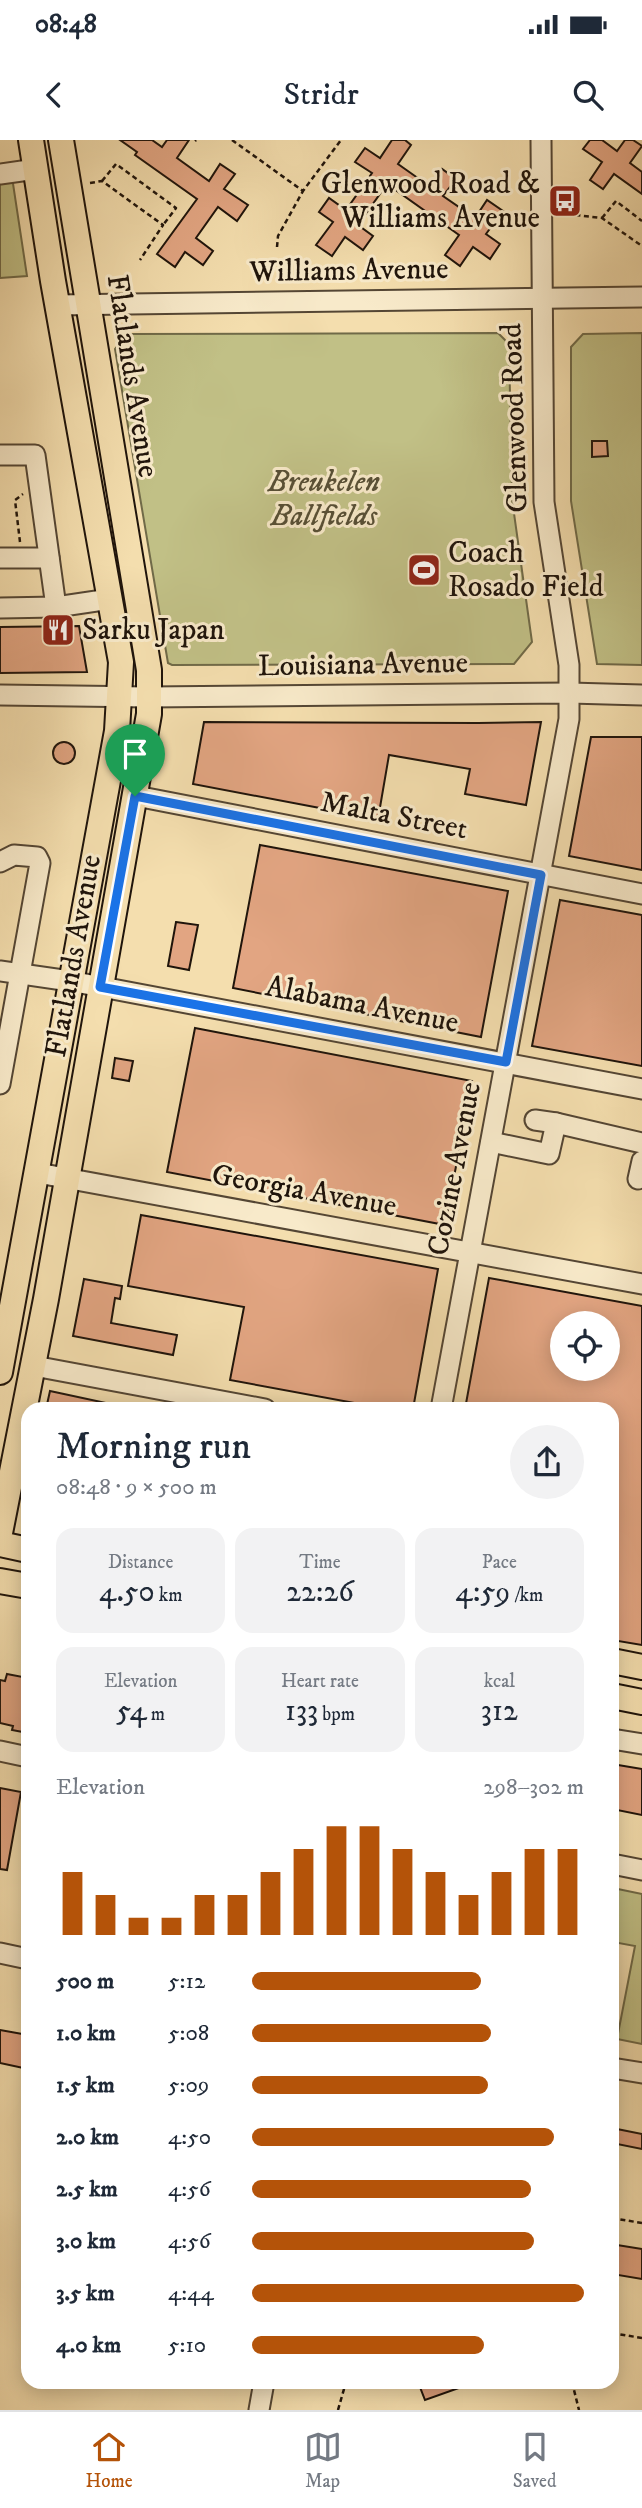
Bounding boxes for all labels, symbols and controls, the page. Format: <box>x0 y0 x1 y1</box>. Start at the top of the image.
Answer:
text: 08:48 <box>35 8 97 41</box>
text: Stridr <box>283 75 359 115</box>
icon: back <box>35 76 73 114</box>
icon: search <box>569 76 607 114</box>
place label: Glenwood Road & Williams Avenue <box>321 166 540 237</box>
bus stop icon: Glenwood Road & Williams Avenue <box>546 182 584 220</box>
street label: Williams Avenue <box>248 251 449 291</box>
street label: Flatlands Avenue <box>98 272 166 480</box>
street label: Glenwood Road <box>493 323 537 513</box>
park label: Breukelen Ballfields <box>267 464 380 535</box>
place label: Coach Rosado Field <box>448 535 604 606</box>
sports icon: Coach Rosado Field <box>405 551 443 589</box>
restaurant icon: Sarku Japan <box>39 611 77 649</box>
place label: Sarku Japan <box>82 612 225 649</box>
street label: Louisiana Avenue <box>258 645 468 685</box>
pin <box>105 724 165 796</box>
icon: arrive <box>116 735 154 773</box>
street label: Malta Street <box>317 784 471 848</box>
street label: Flatlands Avenue <box>38 852 110 1060</box>
street label: Alabama Avenue <box>262 968 462 1042</box>
street label: Cozine Avenue <box>420 1079 490 1259</box>
street label: Georgia Avenue <box>209 1157 399 1225</box>
map controls <box>550 1311 620 1381</box>
button: locate <box>550 1311 620 1381</box>
text: Morning run <box>56 1423 251 1471</box>
button: share <box>510 1425 584 1499</box>
text: 08:48 · 9 × 500 m <box>56 1473 217 1502</box>
text: Distance <box>108 1551 173 1574</box>
text: Time <box>299 1551 341 1574</box>
text: Pace <box>482 1551 517 1574</box>
text: 4.50 <box>99 1574 155 1611</box>
text: 22:26 <box>286 1574 354 1611</box>
text: 4:59 <box>455 1574 510 1611</box>
text: km <box>155 1584 182 1607</box>
text: /km <box>510 1584 543 1607</box>
text: Elevation <box>104 1670 177 1693</box>
text: Heart rate <box>281 1670 359 1693</box>
text: kcal <box>484 1670 515 1693</box>
text: 54 <box>116 1693 147 1730</box>
text: 133 <box>285 1693 318 1730</box>
text: 312 <box>481 1693 518 1730</box>
text: m <box>147 1703 165 1726</box>
text: bpm <box>318 1703 355 1726</box>
text: Elevation <box>56 1773 145 1802</box>
text: 298–302 m <box>483 1773 584 1802</box>
text: 500 m <box>56 1967 114 1996</box>
text: 5:12 <box>168 1967 205 1996</box>
text: 1.0 km <box>56 2019 116 2048</box>
text: 5:08 <box>168 2019 209 2048</box>
text: 1.5 km <box>56 2071 115 2100</box>
text: 5:09 <box>168 2071 209 2100</box>
text: 2.0 km <box>56 2123 119 2152</box>
text: 4:50 <box>168 2123 211 2152</box>
text: 2.5 km <box>56 2175 118 2204</box>
text: 4:56 <box>168 2175 211 2204</box>
text: 3.0 km <box>56 2227 116 2256</box>
text: 4:56 <box>168 2227 211 2256</box>
text: 3.5 km <box>56 2279 115 2308</box>
text: 4:44 <box>168 2279 214 2308</box>
text: 4.0 km <box>56 2331 121 2360</box>
text: 5:10 <box>168 2331 206 2360</box>
tab: Home <box>86 2428 133 2493</box>
tab: Map <box>304 2428 342 2493</box>
tab: Saved <box>513 2428 556 2493</box>

